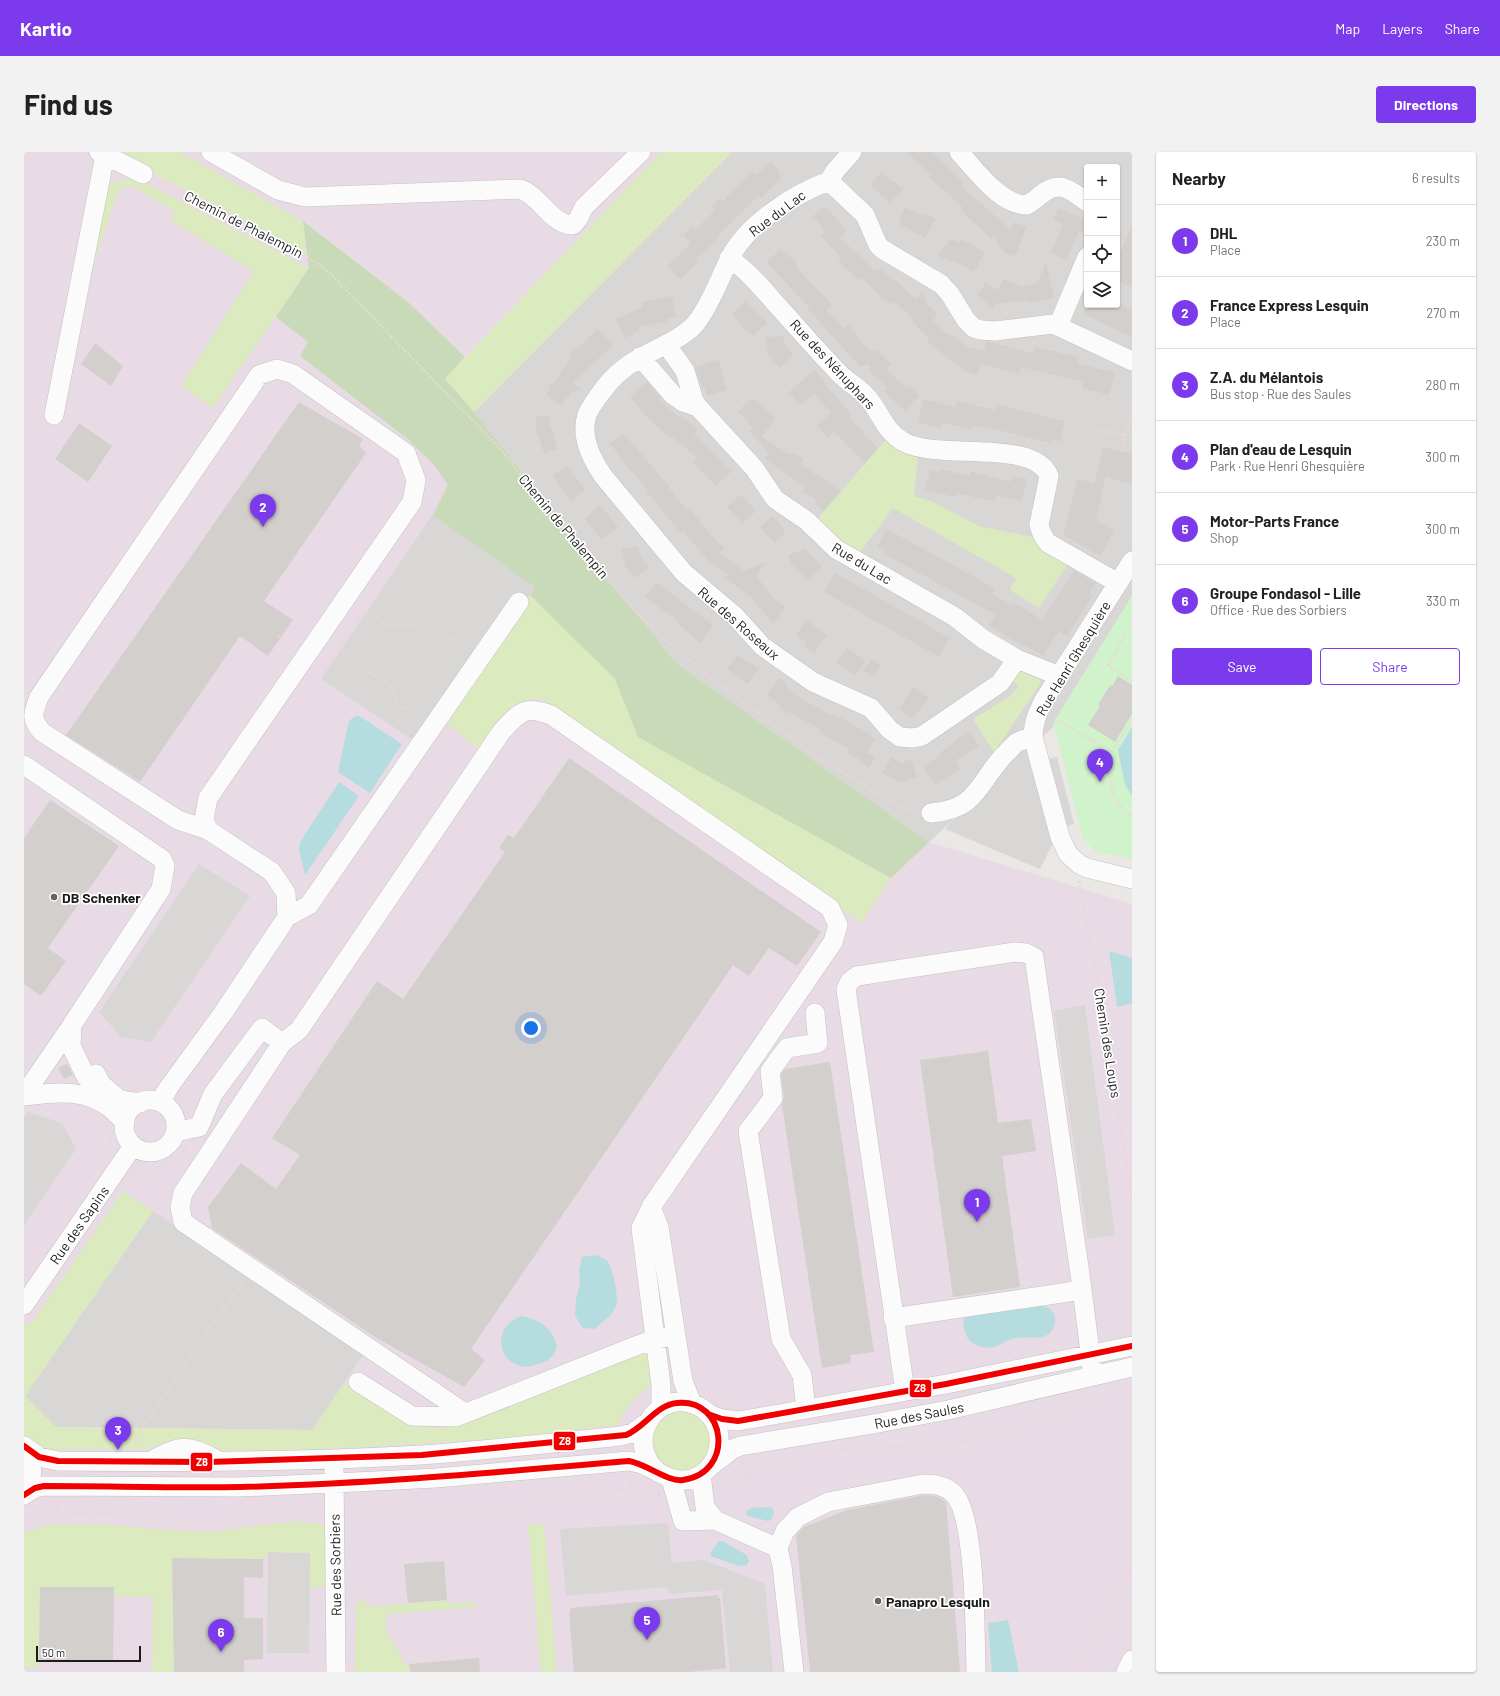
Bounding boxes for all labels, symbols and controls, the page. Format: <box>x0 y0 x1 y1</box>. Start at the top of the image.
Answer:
text: Kartio <box>20 17 72 40</box>
text: Map <box>1335 20 1360 37</box>
text: Layers <box>1382 20 1423 37</box>
text: Share <box>1445 20 1480 37</box>
button: Directions <box>1376 86 1476 123</box>
text: Find us <box>24 87 113 121</box>
map controls <box>1084 164 1120 308</box>
button: + <box>1084 164 1120 200</box>
text: Nearby <box>1172 168 1226 188</box>
text: 6 results <box>1412 170 1460 186</box>
street label: Rue du Lac <box>745 186 809 240</box>
street label: Chemin de Phalempin <box>182 187 306 261</box>
button: − <box>1084 200 1120 236</box>
text: DHL <box>1210 224 1237 242</box>
text: 1 <box>1183 233 1187 249</box>
text: 230 m <box>1426 233 1460 249</box>
button: locate <box>1084 236 1120 272</box>
text: Place <box>1210 242 1241 258</box>
button: layers <box>1084 272 1120 308</box>
text: France Express Lesquin <box>1210 296 1369 314</box>
text: 2 <box>1181 305 1189 321</box>
text: 270 m <box>1426 305 1460 321</box>
text: Place <box>1210 314 1241 330</box>
street label: Rue des Nénuphars <box>787 315 879 413</box>
text: Z.A. du Mélantois <box>1210 368 1323 386</box>
text: 3 <box>1181 377 1189 393</box>
text: 280 m <box>1426 377 1460 393</box>
text: Bus stop · Rue des Saules <box>1210 386 1351 402</box>
text: Plan d'eau de Lesquin <box>1210 440 1352 458</box>
text: 4 <box>1181 449 1189 465</box>
text: 300 m <box>1425 449 1460 465</box>
text: Park · Rue Henri Ghesquière <box>1210 458 1365 474</box>
street label: Chemin de Phalempin <box>515 470 613 582</box>
pin: 2 <box>250 494 276 527</box>
text: Motor-Parts France <box>1210 512 1339 530</box>
text: 5 <box>1181 521 1189 537</box>
text: 300 m <box>1425 521 1460 537</box>
text: Shop <box>1210 530 1239 546</box>
street label: Rue du Lac <box>829 539 895 587</box>
street label: Rue des Roseaux <box>695 583 783 663</box>
text: Groupe Fondasol - Lille <box>1210 584 1361 602</box>
text: 6 <box>1182 593 1188 609</box>
text: 330 m <box>1426 593 1460 609</box>
street label: Rue Henri Ghesquière <box>1032 598 1114 718</box>
text: Office · Rue des Sorbiers <box>1210 602 1347 618</box>
button: Save <box>1172 648 1312 685</box>
button: Share <box>1320 648 1460 685</box>
pin: 4 <box>1087 749 1113 782</box>
place label: DB Schenker <box>62 889 141 906</box>
marker: DB Schenker <box>49 892 59 902</box>
street label: Chemin des Loups <box>1091 987 1125 1099</box>
your location <box>521 1018 541 1038</box>
street label: Rue des Sapins <box>46 1182 112 1267</box>
pin: 1 <box>964 1189 990 1222</box>
line badge: Z8 <box>909 1379 932 1398</box>
text: Z8 <box>914 1381 926 1394</box>
street label: Rue des Saules <box>873 1398 966 1432</box>
pin: 3 <box>105 1417 131 1450</box>
line badge: Z8 <box>553 1431 576 1451</box>
text: Z8 <box>559 1434 571 1447</box>
line badge: Z8 <box>190 1452 213 1472</box>
text: Z8 <box>196 1455 208 1468</box>
street label: Rue des Sorbiers <box>326 1513 344 1616</box>
place label: Panapro Lesquin <box>886 1593 990 1610</box>
marker: Panapro Lesquin <box>873 1596 883 1606</box>
pin: 5 <box>634 1607 660 1640</box>
pin: 6 <box>208 1619 234 1652</box>
scale bar <box>36 1644 141 1663</box>
text: 50 m <box>42 1646 65 1659</box>

